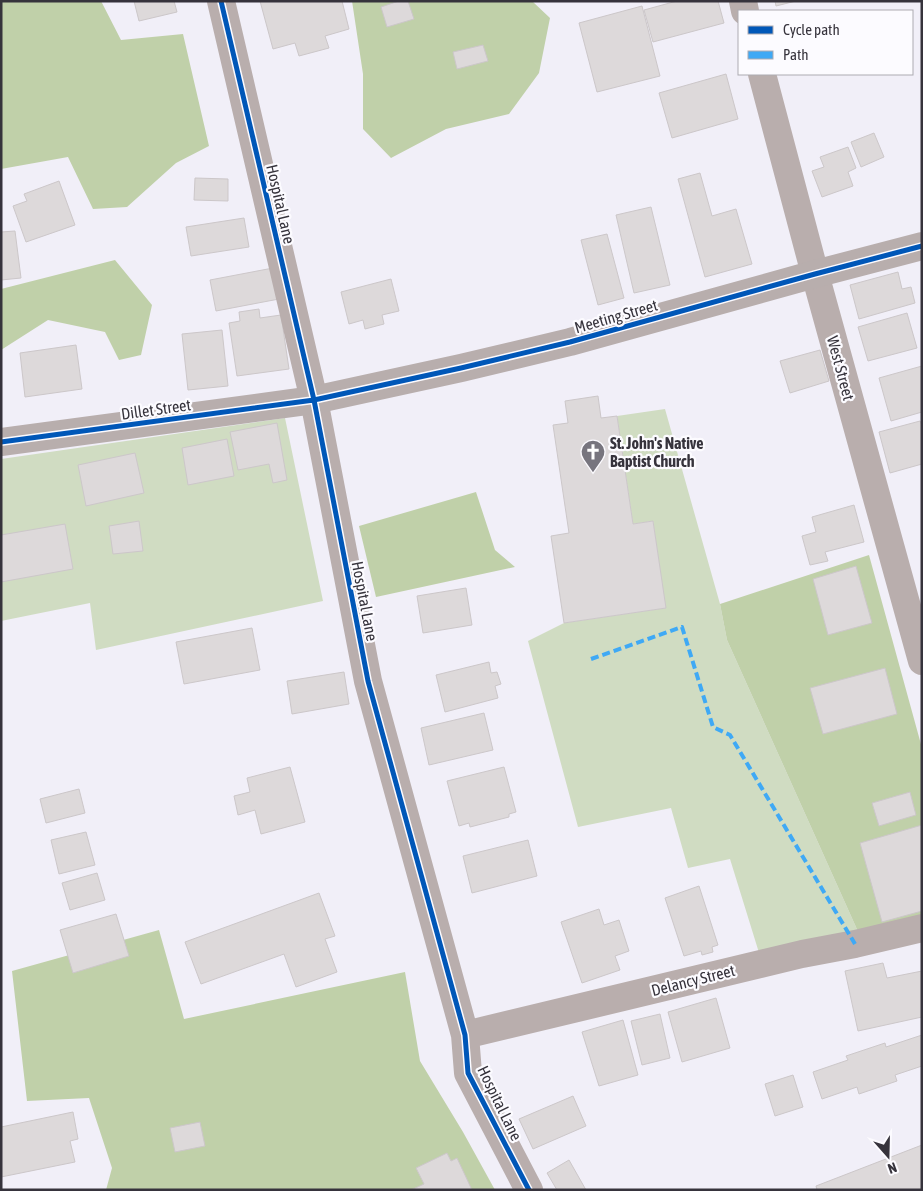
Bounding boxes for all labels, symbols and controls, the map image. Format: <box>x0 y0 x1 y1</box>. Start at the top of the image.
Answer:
legend <box>738 10 913 75</box>
text: Cycle path <box>783 21 840 38</box>
text: Path <box>783 46 809 63</box>
street label: Hospital Lane <box>262 163 299 246</box>
street label: Meeting Street <box>572 295 660 337</box>
street label: West Street <box>824 334 858 403</box>
street label: Dillet Street <box>120 395 192 423</box>
place label: St. John's Native Baptist Church <box>610 434 704 470</box>
church icon: St. John's Native Baptist Church <box>580 439 606 473</box>
street label: Hospital Lane <box>347 560 382 643</box>
street label: Delancy Street <box>649 961 737 1000</box>
street label: Hospital Lane <box>473 1063 526 1144</box>
north arrow <box>863 1131 913 1181</box>
text: N <box>886 1159 899 1177</box>

